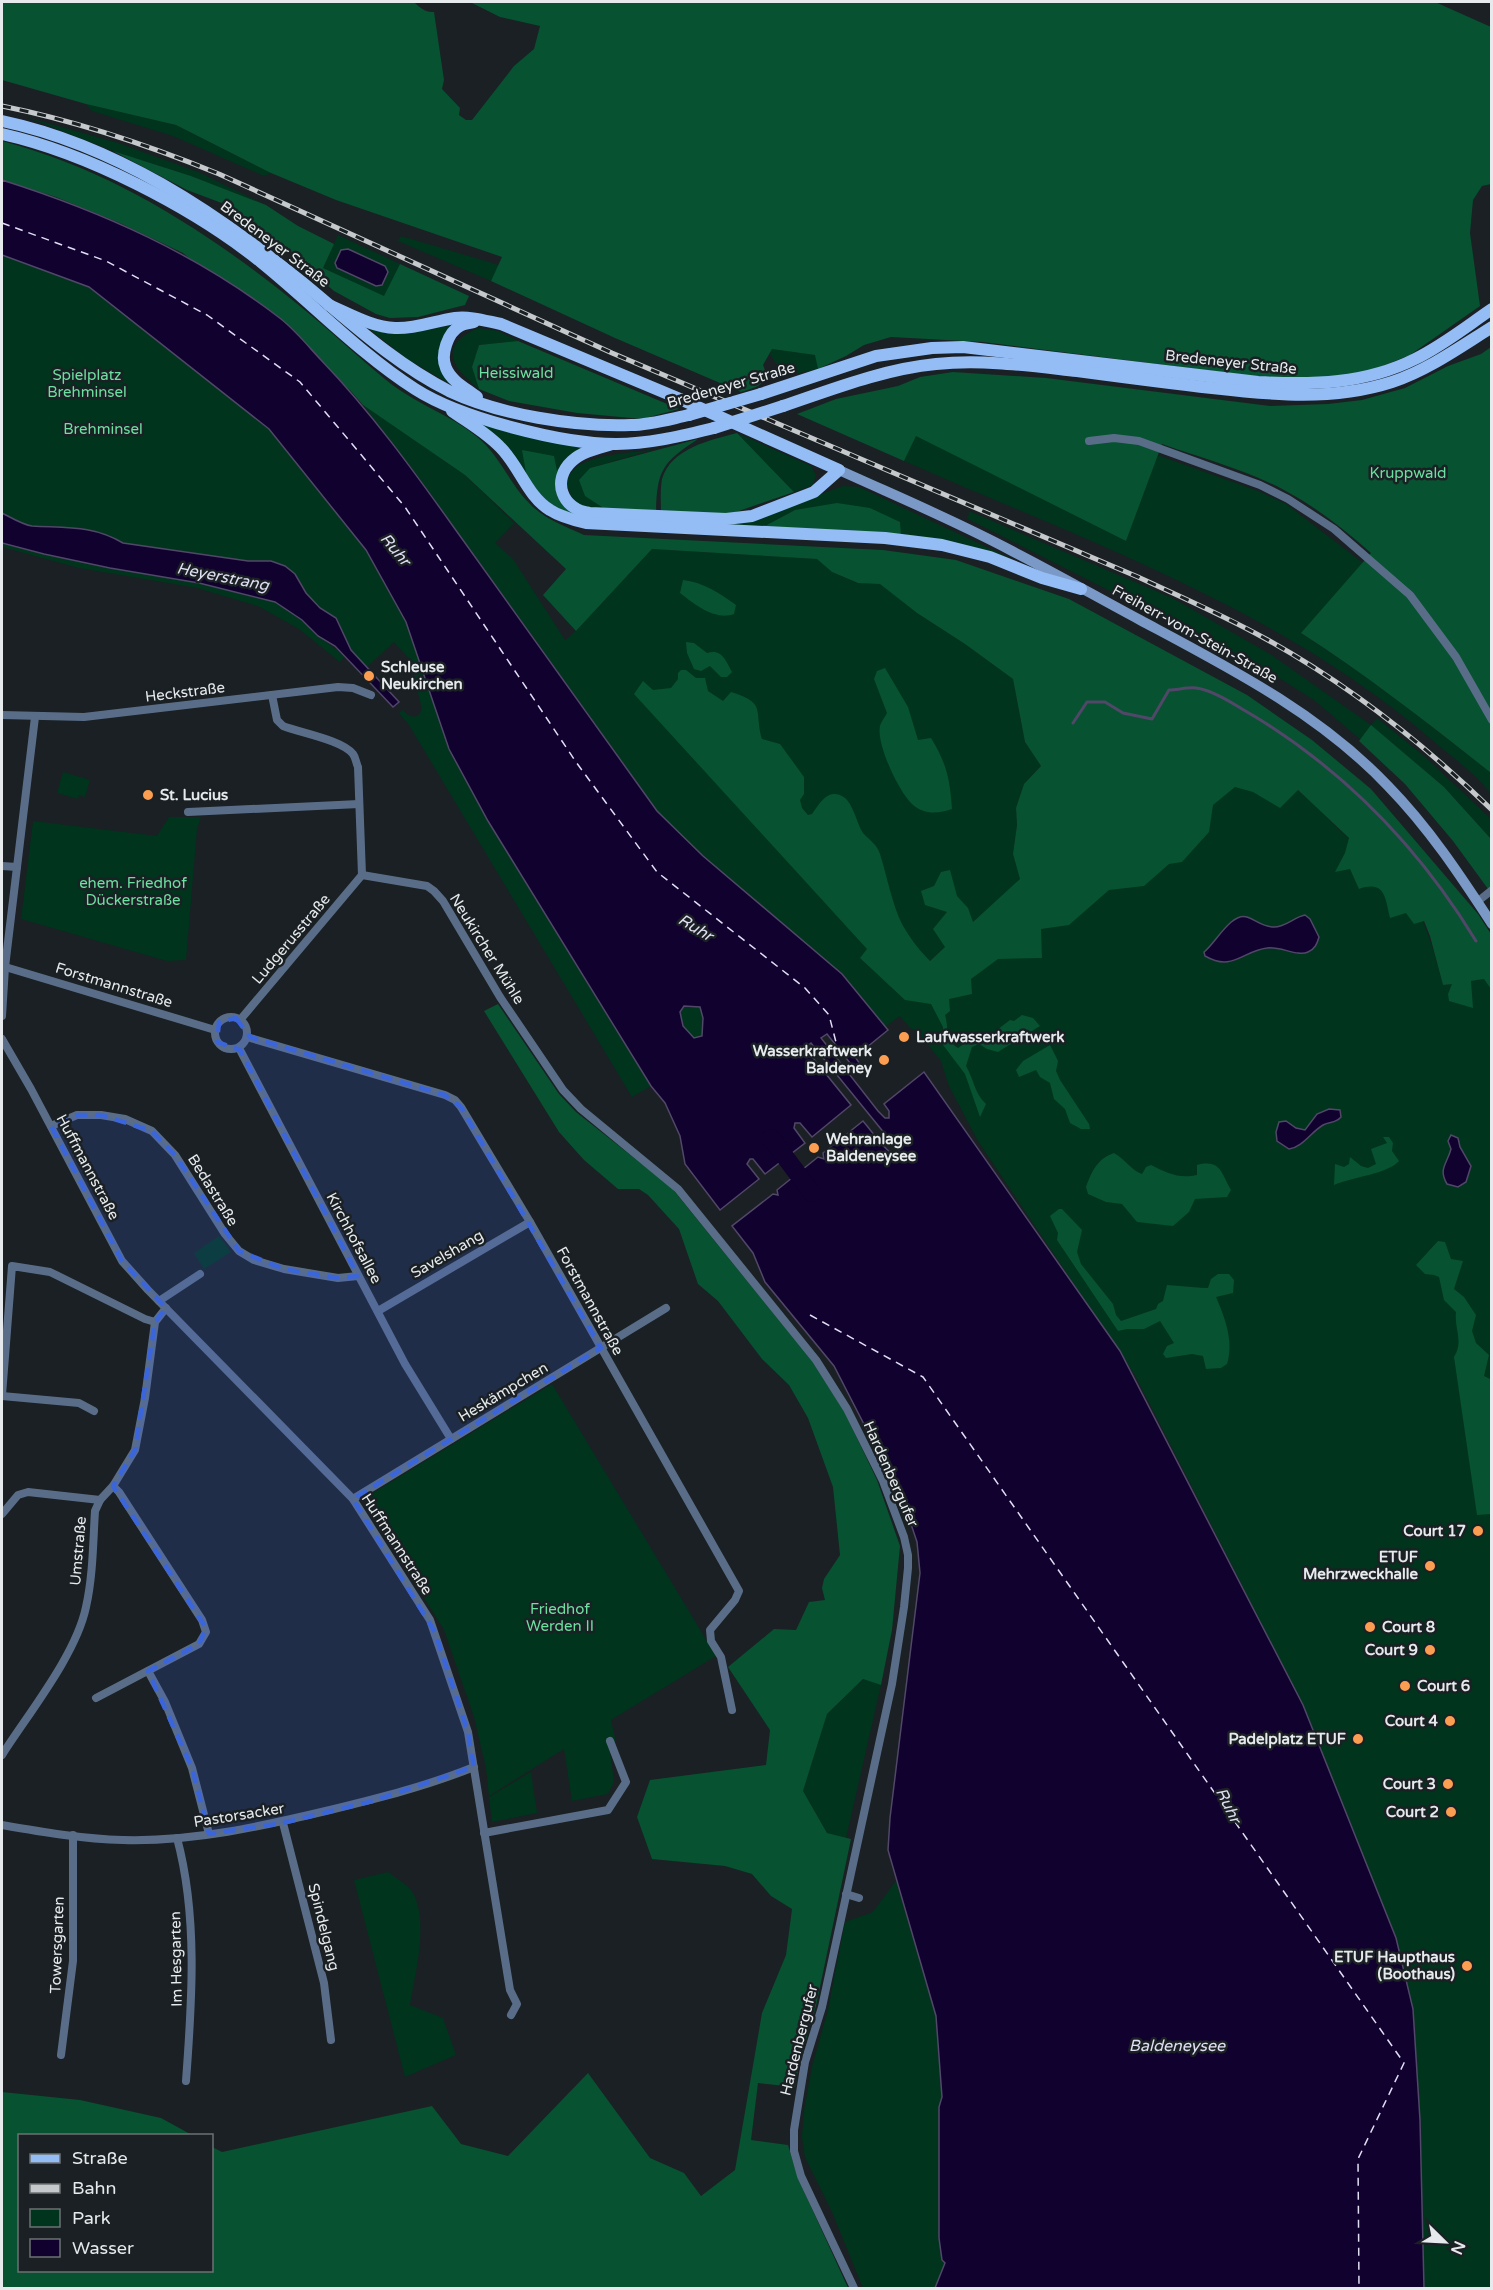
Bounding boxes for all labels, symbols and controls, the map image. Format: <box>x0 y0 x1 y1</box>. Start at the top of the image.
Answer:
street label: Bredeneyer Straße <box>217 197 333 291</box>
street label: Bredeneyer Straße <box>1164 346 1298 378</box>
street label: Bredeneyer Straße <box>665 358 797 412</box>
park label: Heissiwald <box>479 364 553 382</box>
park label: Spielplatz Brehminsel <box>47 366 127 401</box>
park label: Brehminsel <box>63 420 143 438</box>
park label: Kruppwald <box>1369 464 1447 482</box>
water label: Ruhr <box>376 529 416 572</box>
water label: Heyerstrang <box>175 558 271 596</box>
street label: Freiherr-vom-Stein-Straße <box>1109 581 1281 687</box>
place label: Schleuse Neukirchen <box>381 658 463 693</box>
marker: Schleuse Neukirchen <box>362 669 376 683</box>
street label: Heckstraße <box>144 678 226 706</box>
place label: St. Lucius <box>160 786 228 804</box>
marker: St. Lucius <box>141 788 155 802</box>
park label: ehem. Friedhof Dückerstraße <box>79 874 187 909</box>
street label: Ludgerusstraße <box>248 890 334 988</box>
street label: Neukircher Mühle <box>446 890 528 1008</box>
water label: Ruhr <box>674 910 718 947</box>
street label: Forstmannstraße <box>53 959 175 1011</box>
place label: Laufwasserkraftwerk <box>916 1028 1064 1046</box>
marker: Laufwasserkraftwerk <box>897 1030 911 1044</box>
place label: Wasserkraftwerk Baldeney <box>753 1042 872 1078</box>
marker: Wasserkraftwerk Baldeney <box>877 1053 891 1067</box>
street label: Huffmannstraße <box>53 1111 123 1223</box>
place label: Wehranlage Baldeneysee <box>826 1130 917 1166</box>
marker: Wehranlage Baldeneysee <box>807 1141 821 1155</box>
street label: Bedastraße <box>184 1151 242 1229</box>
street label: Kirchhofsallee <box>322 1189 386 1287</box>
street label: Savelshang <box>407 1226 487 1282</box>
street label: Forstmannstraße <box>553 1244 627 1358</box>
street label: Heskämpchen <box>455 1358 551 1426</box>
street label: Hardenbergufer <box>860 1418 923 1530</box>
street label: Huffmannstraße <box>358 1490 436 1598</box>
street label: Umstraße <box>66 1516 90 1586</box>
place label: Court 17 <box>1403 1522 1466 1540</box>
marker: Court 17 <box>1471 1524 1485 1538</box>
place label: ETUF Mehrzweckhalle <box>1303 1548 1418 1583</box>
marker: ETUF Mehrzweckhalle <box>1423 1559 1437 1573</box>
park label: Friedhof Werden II <box>526 1600 594 1635</box>
place label: Court 8 <box>1382 1618 1436 1636</box>
marker: Court 8 <box>1363 1620 1377 1634</box>
place label: Court 9 <box>1365 1641 1418 1659</box>
marker: Court 9 <box>1423 1643 1437 1657</box>
place label: Court 6 <box>1417 1677 1470 1695</box>
marker: Court 6 <box>1398 1679 1412 1693</box>
place label: Court 4 <box>1385 1712 1439 1730</box>
marker: Court 4 <box>1443 1714 1457 1728</box>
place label: Padelplatz ETUF <box>1228 1730 1346 1749</box>
marker: Padelplatz ETUF <box>1351 1732 1365 1746</box>
place label: Court 3 <box>1383 1775 1436 1793</box>
marker: Court 3 <box>1441 1777 1455 1791</box>
water label: Ruhr <box>1211 1784 1246 1828</box>
street label: Pastorsacker <box>192 1799 286 1831</box>
place label: Court 2 <box>1386 1803 1439 1821</box>
marker: Court 2 <box>1444 1805 1458 1819</box>
street label: Spindelgang <box>304 1881 344 1973</box>
street label: Towersgarten <box>46 1896 68 1994</box>
street label: Im Hesgarten <box>166 1911 186 2007</box>
place label: ETUF Haupthaus (Boothaus) <box>1334 1948 1455 1983</box>
marker: ETUF Haupthaus (Boothaus) <box>1460 1959 1474 1973</box>
street label: Hardenbergufer <box>776 1982 822 2097</box>
water label: Baldeneysee <box>1129 2036 1226 2056</box>
legend <box>18 2134 213 2272</box>
text: Straße <box>72 2147 128 2169</box>
text: Bahn <box>72 2177 117 2199</box>
text: Park <box>72 2207 111 2229</box>
north arrow <box>1415 2212 1475 2272</box>
text: Wasser <box>72 2237 134 2259</box>
text: N <box>1446 2238 1470 2258</box>

